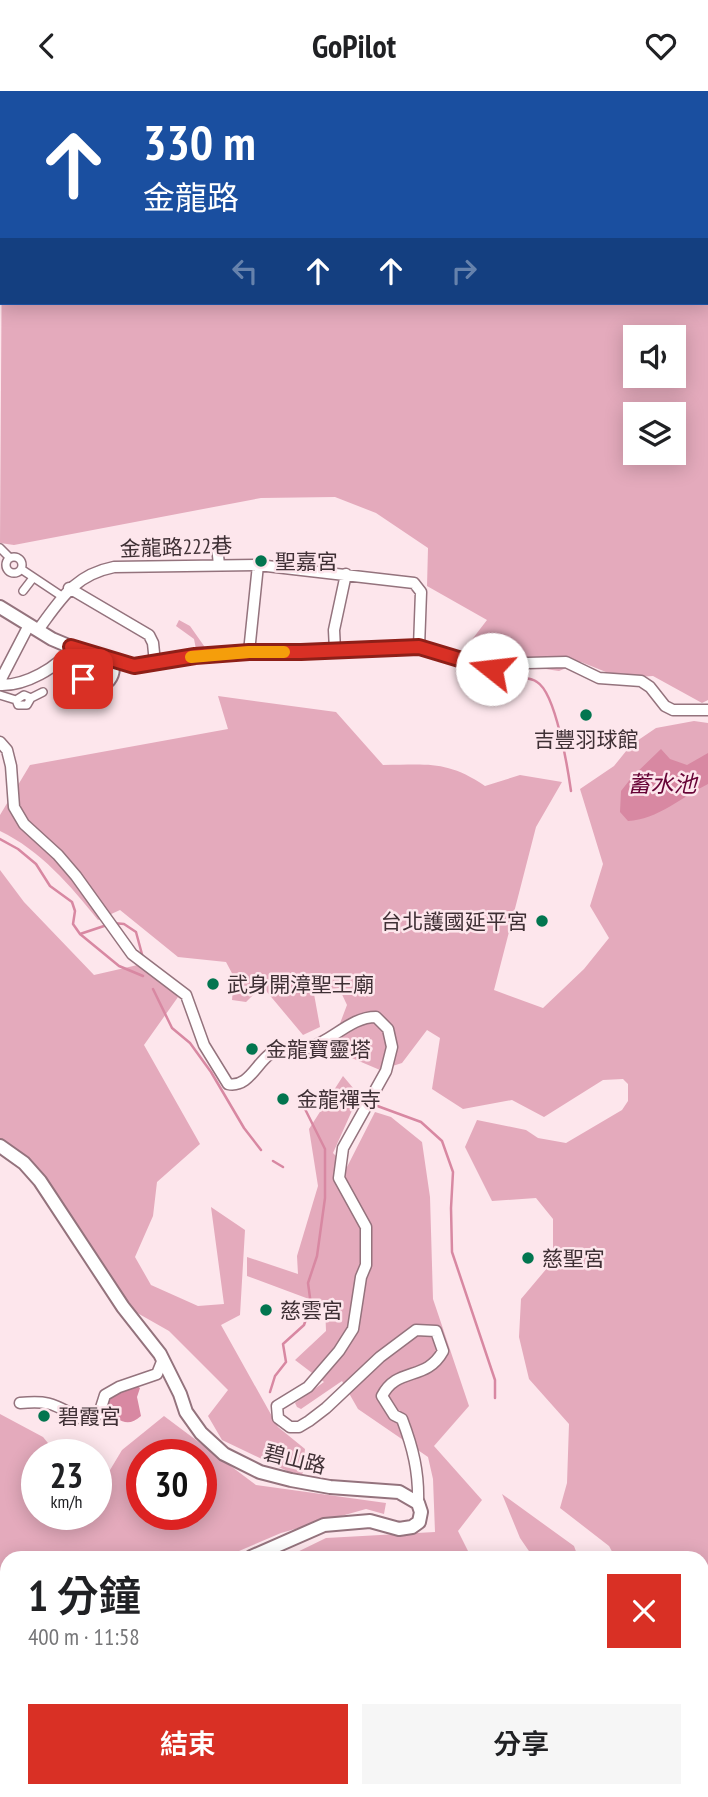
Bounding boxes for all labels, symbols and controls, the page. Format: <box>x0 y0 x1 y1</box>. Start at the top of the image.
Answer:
text: GoPilot <box>312 25 396 67</box>
icon: back <box>28 27 66 65</box>
icon: heart <box>642 27 680 65</box>
text: 330 m <box>143 110 256 174</box>
icon: ahead <box>28 119 119 210</box>
text: 金龍路 <box>143 176 239 218</box>
icon: left <box>226 252 264 290</box>
icon: ahead <box>299 252 337 290</box>
icon: ahead <box>372 252 410 290</box>
icon: right <box>445 252 483 290</box>
map controls <box>623 325 686 465</box>
button: sound <box>623 325 686 388</box>
button: layers <box>623 402 686 465</box>
street label: 金龍路222巷 <box>119 532 233 562</box>
place label: 聖嘉宮 <box>275 548 338 575</box>
marker: 聖嘉宮 <box>253 553 269 569</box>
position arrow <box>455 632 529 706</box>
pin <box>53 649 113 709</box>
icon: arrive <box>64 660 102 698</box>
marker: 吉豐羽球館 <box>578 707 594 723</box>
place label: 吉豐羽球館 <box>534 726 639 753</box>
water label: 蓄水池 <box>628 769 699 798</box>
place label: 台北護國延平宮 <box>381 908 528 935</box>
marker: 台北護國延平宮 <box>534 913 550 929</box>
place label: 武身開漳聖王廟 <box>227 971 374 998</box>
marker: 武身開漳聖王廟 <box>205 976 221 992</box>
place label: 金龍寶靈塔 <box>266 1036 371 1063</box>
marker: 金龍寶靈塔 <box>244 1041 260 1057</box>
place label: 金龍禪寺 <box>297 1086 381 1113</box>
marker: 金龍禪寺 <box>275 1091 291 1107</box>
place label: 慈聖宮 <box>542 1245 605 1272</box>
marker: 慈聖宮 <box>520 1250 536 1266</box>
place label: 慈雲宮 <box>280 1297 343 1324</box>
marker: 慈雲宮 <box>258 1302 274 1318</box>
place label: 碧霞宮 <box>58 1403 121 1430</box>
marker: 碧霞宮 <box>36 1408 52 1424</box>
street label: 碧山路 <box>261 1438 329 1480</box>
speed limit sign: 30 <box>126 1439 217 1530</box>
text: 23 <box>50 1452 83 1498</box>
text: km/h <box>51 1490 82 1513</box>
text: 1 分鐘 <box>28 1568 141 1623</box>
button: close <box>607 1574 681 1648</box>
text: 400 m · 11:58 <box>28 1622 140 1651</box>
button: 結束 <box>28 1704 348 1784</box>
button: 分享 <box>362 1704 681 1784</box>

